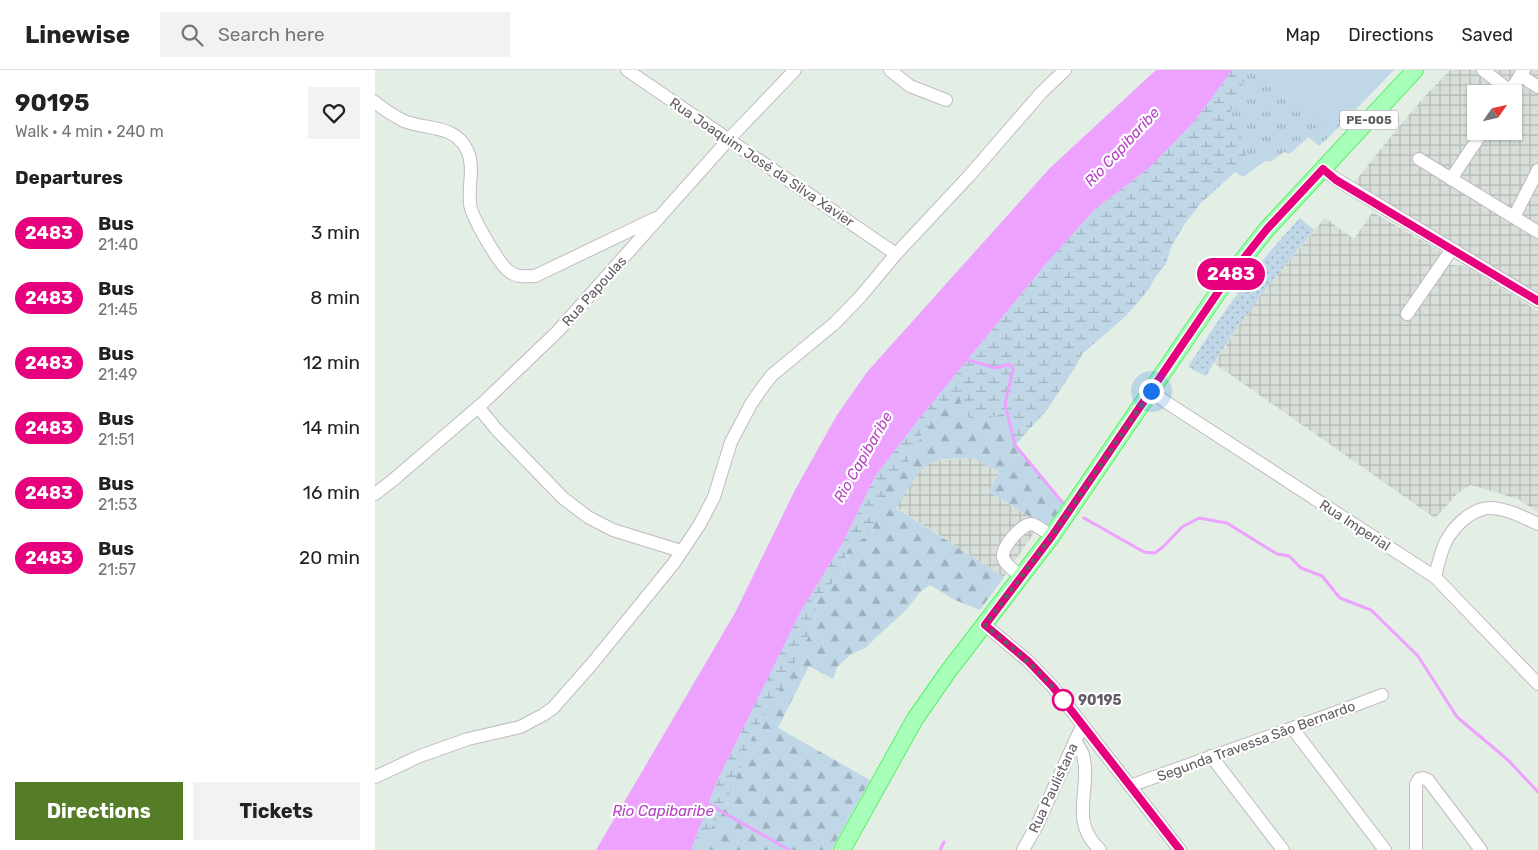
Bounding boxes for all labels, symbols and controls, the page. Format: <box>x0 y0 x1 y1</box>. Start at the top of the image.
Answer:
search box <box>160 12 510 57</box>
text: Linewise <box>25 21 130 49</box>
icon: search <box>178 21 206 49</box>
text: Search here <box>218 23 325 46</box>
text: Map <box>1285 24 1320 46</box>
text: Directions <box>1348 24 1434 46</box>
text: Saved <box>1462 24 1513 46</box>
north arrow <box>1467 85 1523 140</box>
map controls <box>1467 85 1522 140</box>
button: heart <box>308 87 360 139</box>
text: 90195 <box>15 89 90 117</box>
street label: Rua Joaquim José da Silva Xavier <box>666 94 858 231</box>
water label: Rio Capibaribe <box>1081 103 1164 190</box>
road number: PE-005 <box>1340 110 1398 130</box>
text: Walk · 4 min · 240 m <box>15 122 164 141</box>
text: Departures <box>15 166 123 189</box>
text: Bus <box>98 212 134 235</box>
text: 3 min <box>311 221 360 244</box>
text: 2483 <box>25 222 73 244</box>
text: 21:40 <box>98 235 138 254</box>
street label: Rua Papoulas <box>558 253 630 330</box>
line badge: 2483 <box>1196 258 1266 290</box>
text: 2483 <box>1207 263 1255 285</box>
text: Bus <box>98 277 134 300</box>
text: 8 min <box>310 286 360 309</box>
text: 2483 <box>25 287 73 309</box>
text: 21:45 <box>98 300 138 319</box>
text: Bus <box>98 342 134 365</box>
text: 12 min <box>303 351 360 374</box>
text: 2483 <box>25 352 73 374</box>
text: 21:49 <box>98 365 138 384</box>
your location <box>1139 379 1164 404</box>
text: Bus <box>98 407 134 430</box>
water label: Rio Capibaribe <box>830 408 897 506</box>
text: 14 min <box>302 416 360 439</box>
text: 2483 <box>25 417 73 439</box>
text: 21:51 <box>98 430 134 449</box>
text: Bus <box>98 472 134 495</box>
text: 16 min <box>303 481 360 504</box>
text: 2483 <box>25 482 73 504</box>
text: 21:53 <box>98 495 137 514</box>
street label: Rua Imperial <box>1316 496 1393 555</box>
text: Bus <box>98 537 134 560</box>
text: 20 min <box>299 546 360 569</box>
text: 2483 <box>25 547 73 569</box>
text: 21:57 <box>98 560 136 579</box>
marker: 90195 <box>1052 689 1074 711</box>
place label: 90195 <box>1078 692 1121 709</box>
street label: Segunda Travessa São Bernardo <box>1155 698 1358 785</box>
street label: Rua Paulistana <box>1025 741 1082 836</box>
button: Directions <box>15 782 183 840</box>
button: Tickets <box>193 782 360 840</box>
water label: Rio Capibaribe <box>612 802 714 820</box>

